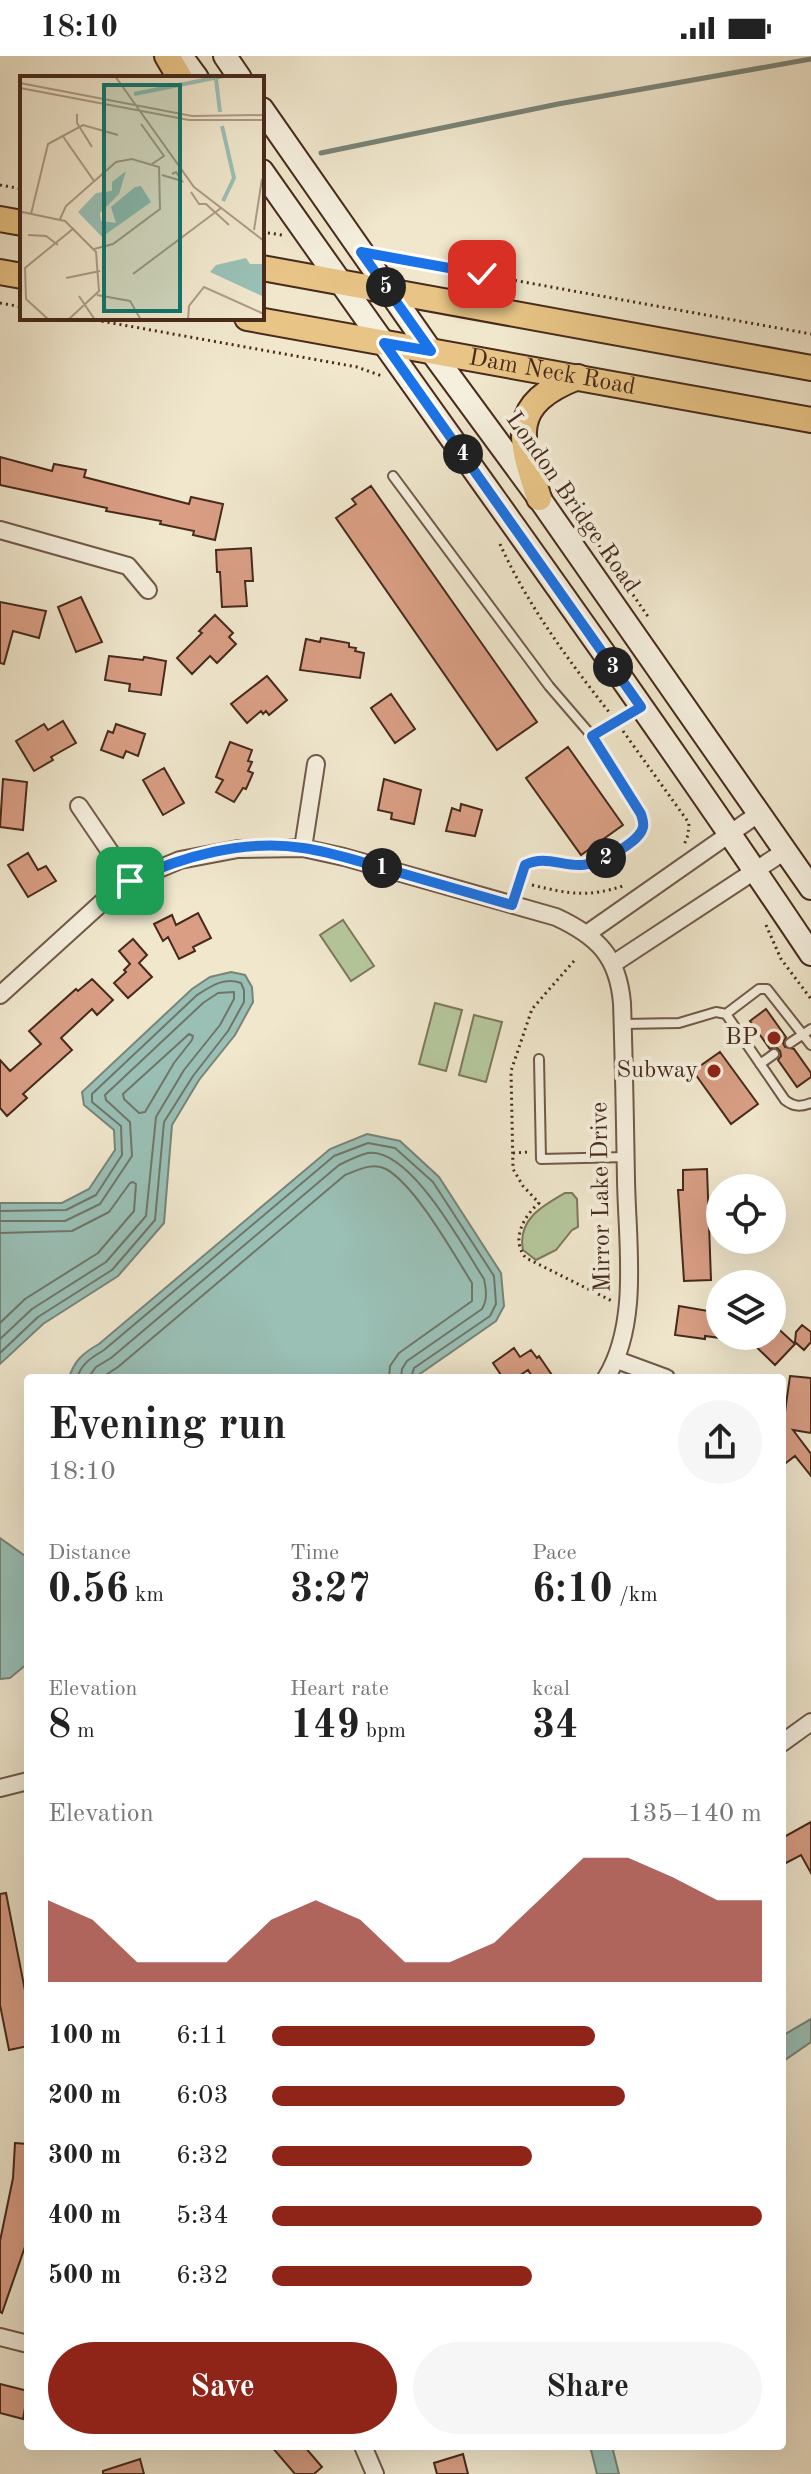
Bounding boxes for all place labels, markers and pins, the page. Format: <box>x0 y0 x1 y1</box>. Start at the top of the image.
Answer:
pin <box>448 240 516 308</box>
pin: 5 <box>366 267 406 307</box>
pin: 4 <box>443 434 483 474</box>
pin: 3 <box>593 647 633 687</box>
pin: 2 <box>586 838 626 878</box>
pin <box>96 847 164 915</box>
pin: 1 <box>362 848 402 888</box>
place label: BP <box>725 1026 758 1050</box>
marker: BP <box>765 1029 783 1047</box>
place label: Subway <box>616 1059 698 1083</box>
marker: Subway <box>705 1062 723 1080</box>

